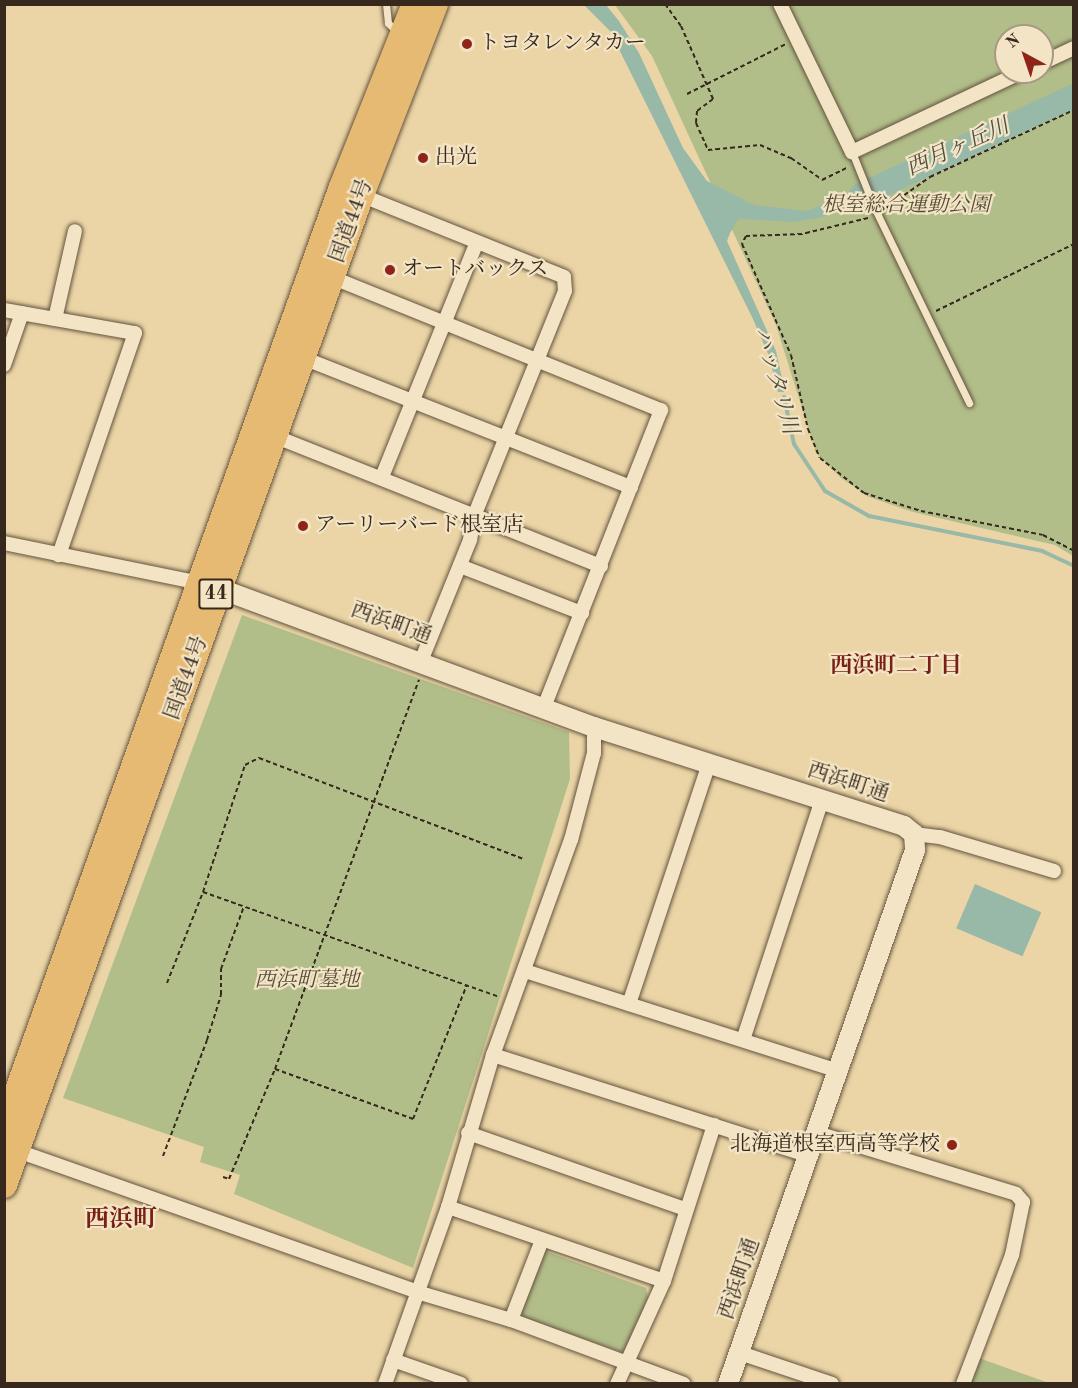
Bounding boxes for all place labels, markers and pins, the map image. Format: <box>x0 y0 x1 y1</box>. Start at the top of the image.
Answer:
place label: トヨタレンタカー <box>479 31 647 57</box>
marker: トヨタレンタカー <box>460 37 474 51</box>
place label: 出光 <box>435 145 477 171</box>
marker: 出光 <box>416 151 430 165</box>
place label: オートバックス <box>402 257 549 283</box>
marker: オートバックス <box>383 263 397 277</box>
place label: アーリーバード根室店 <box>315 513 524 539</box>
marker: アーリーバード根室店 <box>296 519 310 533</box>
place label: 北海道根室西高等学校 <box>730 1132 940 1158</box>
marker: 北海道根室西高等学校 <box>945 1138 959 1152</box>

